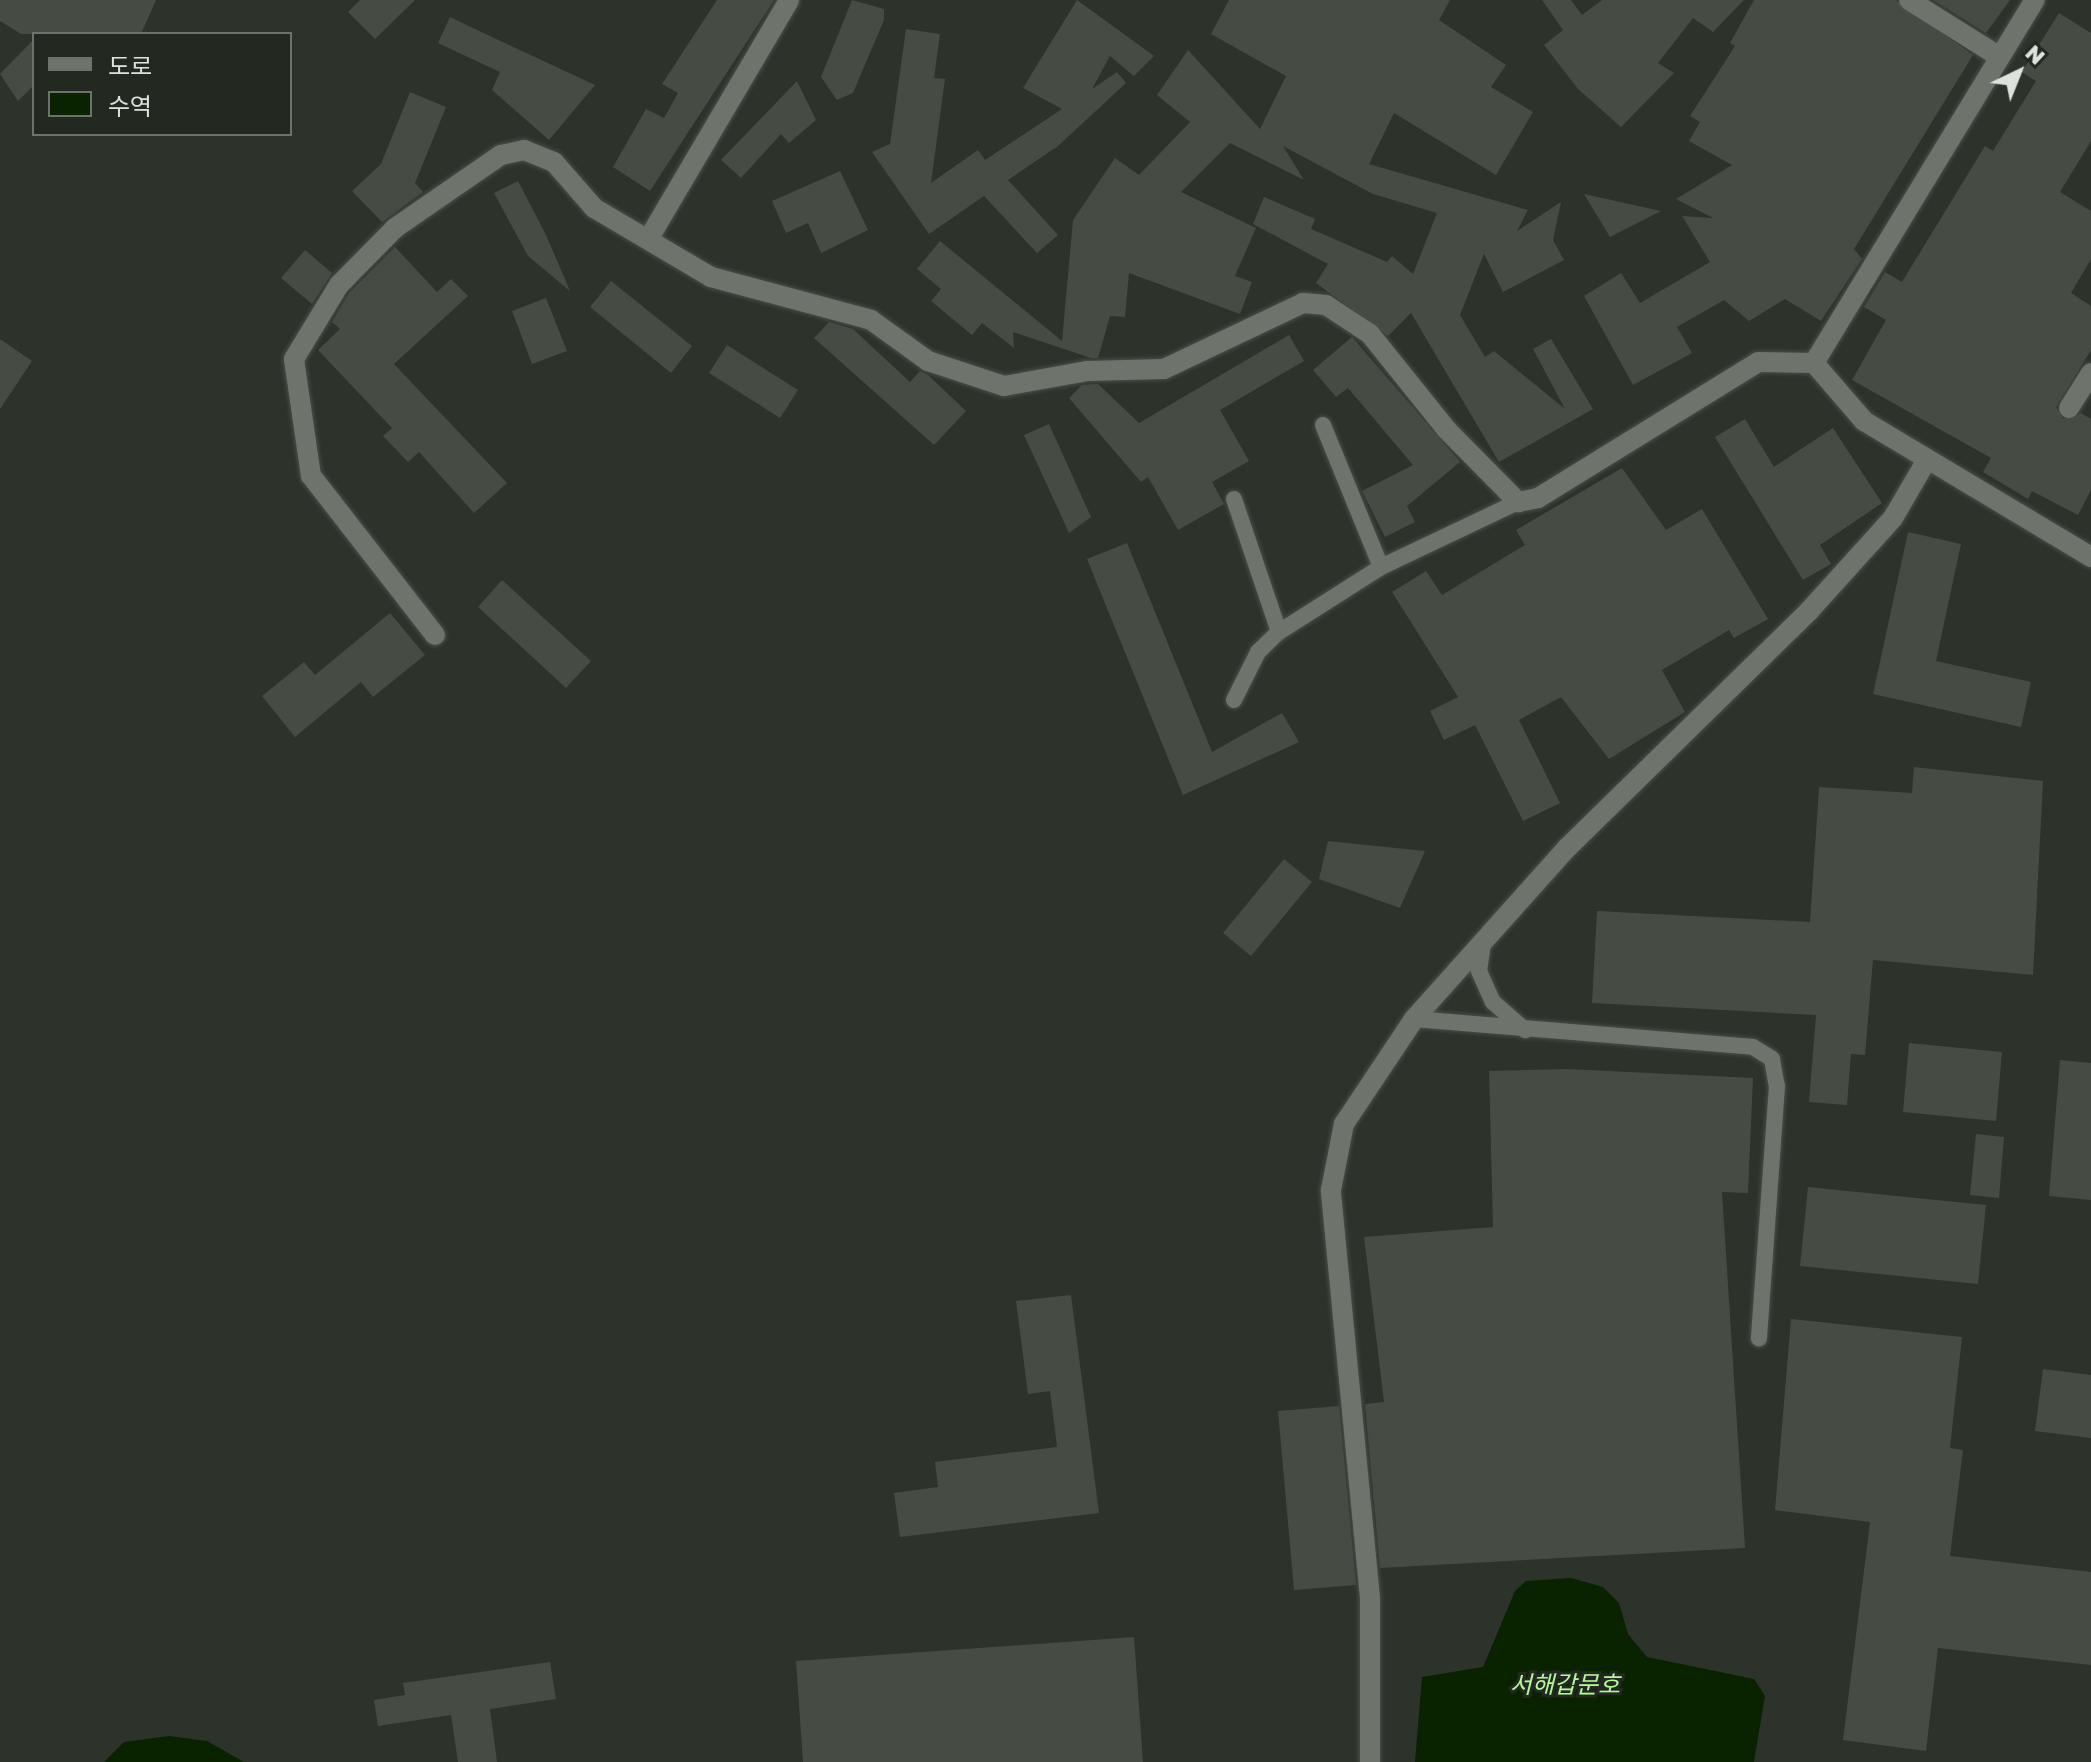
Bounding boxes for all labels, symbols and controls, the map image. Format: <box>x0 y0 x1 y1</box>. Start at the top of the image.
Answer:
legend <box>32 32 292 136</box>
north arrow <box>1979 32 2059 112</box>
text: N <box>2020 38 2051 70</box>
text: 도로 <box>108 51 152 80</box>
text: 수역 <box>108 91 152 120</box>
water label: 서해갑문호 <box>1510 1670 1620 1698</box>

